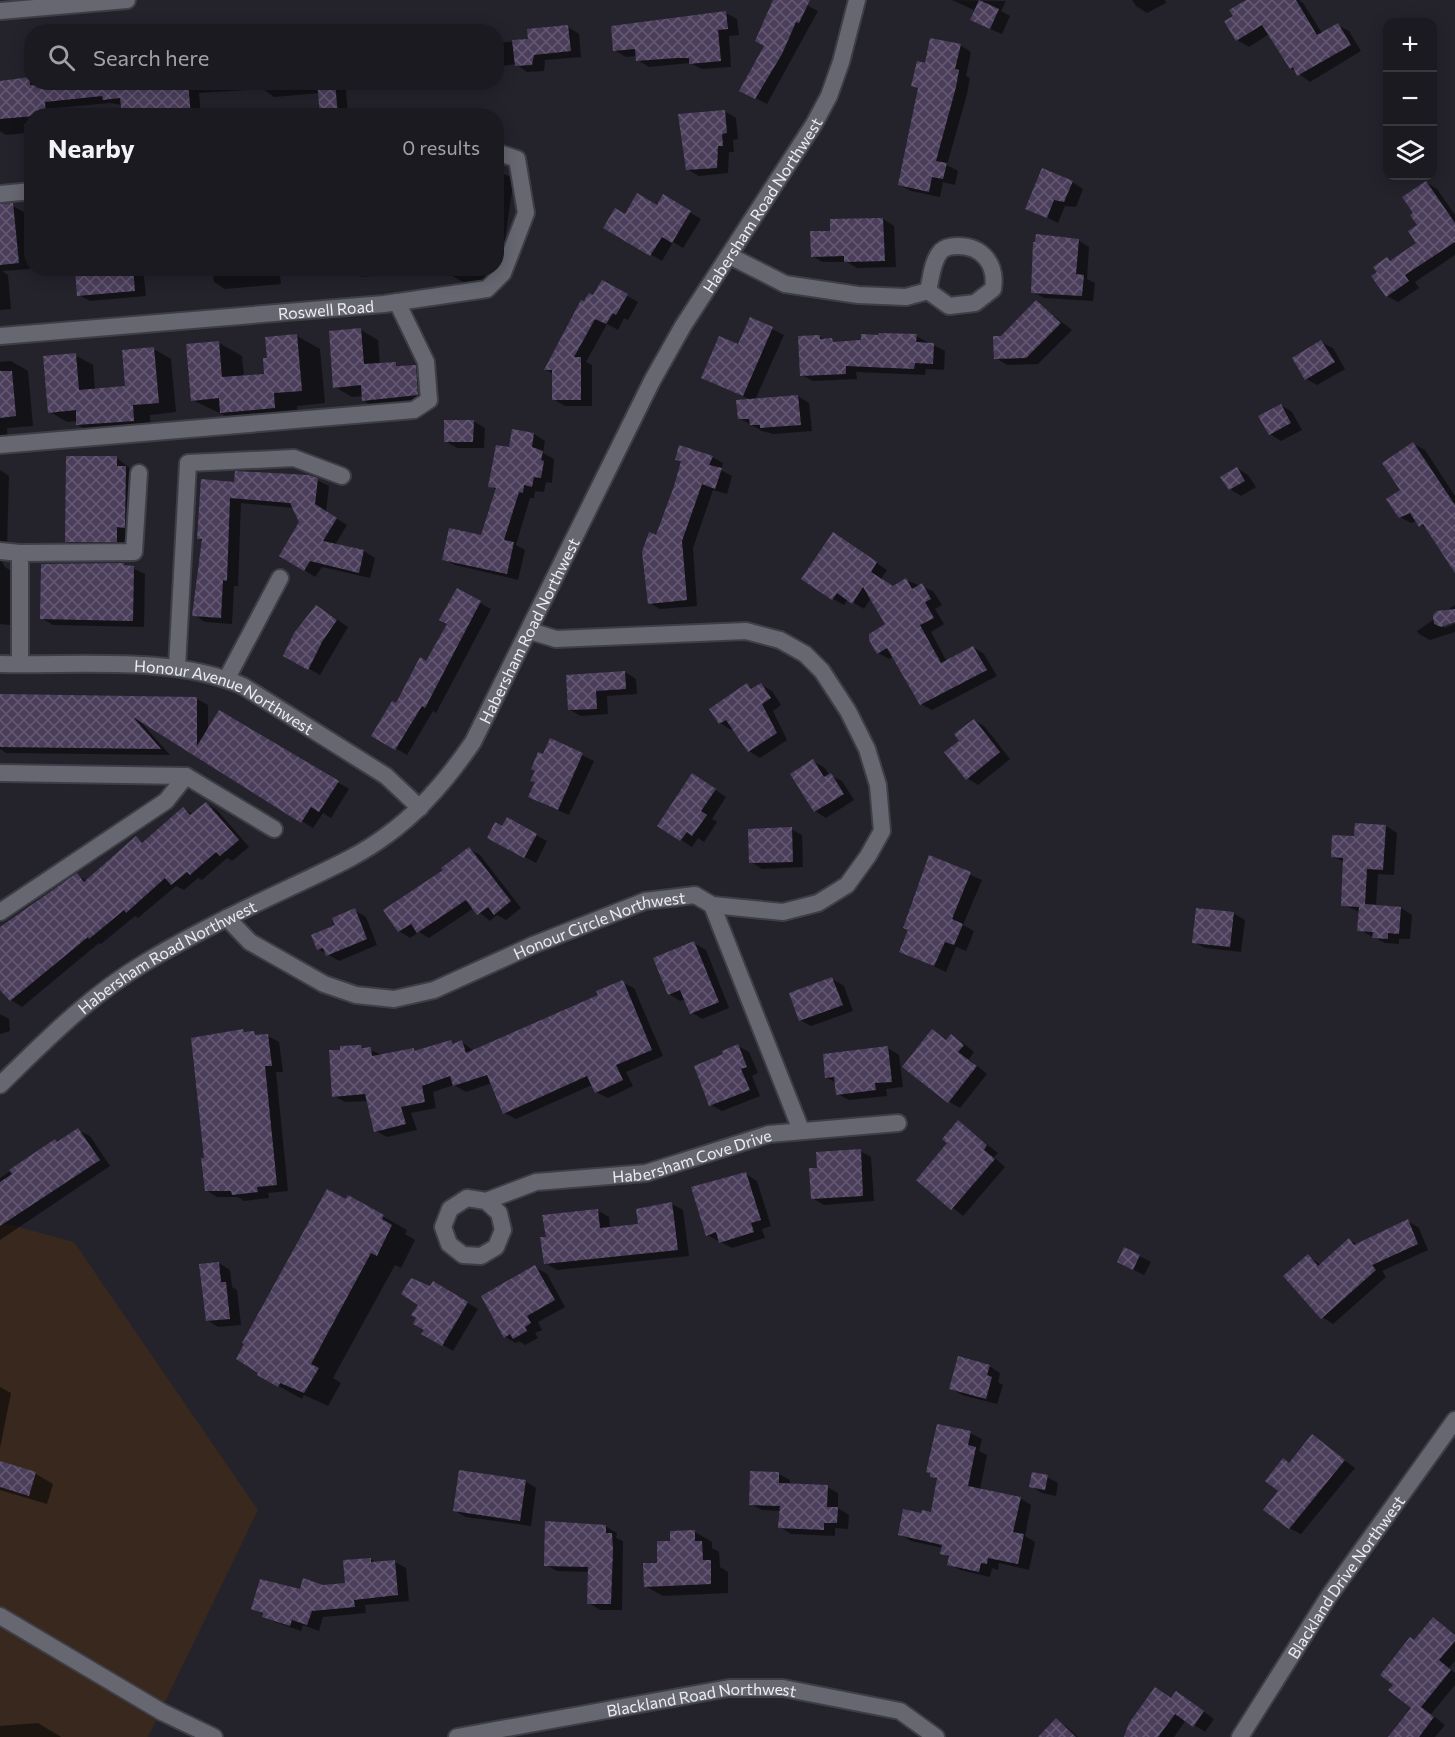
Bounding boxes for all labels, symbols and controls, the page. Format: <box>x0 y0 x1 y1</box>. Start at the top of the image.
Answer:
map controls <box>1383 18 1437 180</box>
button: + <box>1383 18 1437 72</box>
search box <box>24 24 504 90</box>
icon: search <box>45 41 78 74</box>
text: Search here <box>93 44 209 71</box>
button: − <box>1383 72 1437 126</box>
street label: Habersham Road Northwest <box>698 114 826 296</box>
button: layers <box>1383 126 1437 180</box>
text: Nearby <box>48 132 135 163</box>
text: 0 results <box>402 135 480 159</box>
street label: Roswell Road <box>277 295 375 322</box>
street label: Habersham Road Northwest <box>474 534 583 726</box>
street label: Honour Avenue Northwest <box>134 655 318 738</box>
street label: Honour Circle Northwest <box>510 887 687 962</box>
street label: Habersham Road Northwest <box>74 895 259 1017</box>
street label: Habersham Cove Drive <box>611 1124 774 1185</box>
street label: Blackland Drive Northwest <box>1283 1491 1408 1662</box>
street label: Blackland Road Northwest <box>605 1678 799 1719</box>

